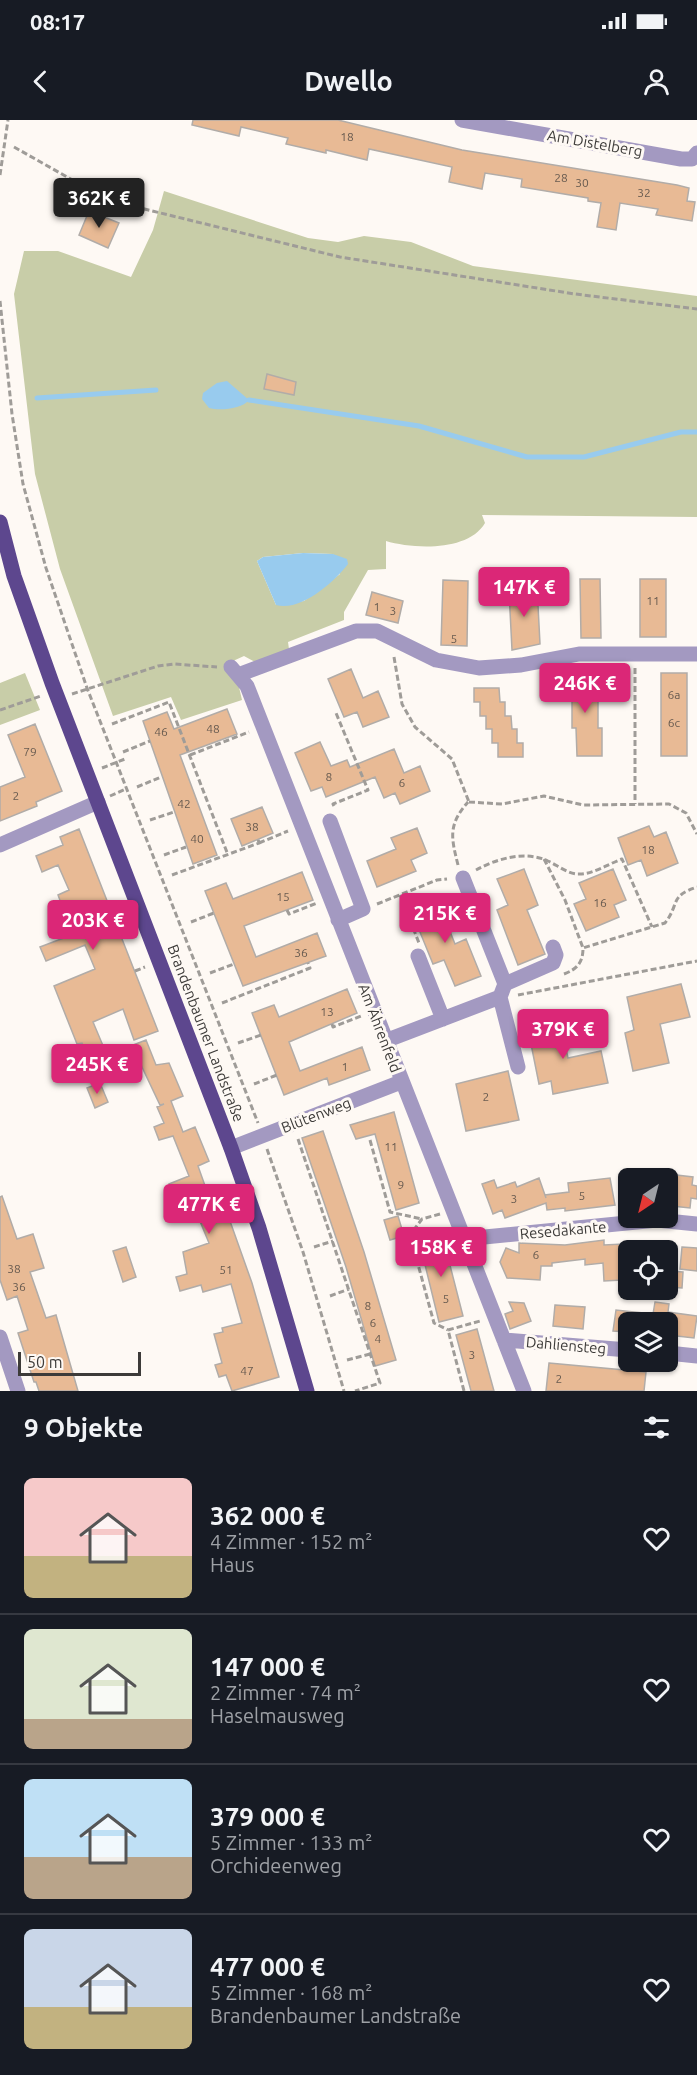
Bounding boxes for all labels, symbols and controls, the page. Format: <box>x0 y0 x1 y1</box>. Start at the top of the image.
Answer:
text: 08:17 <box>30 9 85 34</box>
icon: back <box>24 65 57 98</box>
icon: person <box>640 65 673 98</box>
text: Dwello <box>304 66 393 96</box>
street label: Am Distelberg <box>546 126 644 160</box>
house number: 18 <box>340 130 354 143</box>
house number: 28 <box>554 171 568 184</box>
house number: 30 <box>575 176 589 189</box>
pin: 362K € <box>50 178 148 229</box>
text: 362K € <box>67 186 131 209</box>
house number: 32 <box>637 186 651 199</box>
pin: 147K € <box>475 567 573 618</box>
text: 147K € <box>492 575 556 598</box>
house number: 11 <box>646 594 660 607</box>
house number: 1 <box>374 600 380 613</box>
house number: 3 <box>390 604 396 617</box>
house number: 5 <box>451 632 457 645</box>
pin: 246K € <box>536 663 634 714</box>
text: 246K € <box>553 671 617 694</box>
house number: 6a <box>668 688 680 701</box>
house number: 6c <box>668 716 681 729</box>
house number: 48 <box>206 722 220 735</box>
house number: 46 <box>154 725 168 738</box>
house number: 79 <box>23 745 37 758</box>
house number: 8 <box>326 770 333 783</box>
house number: 6 <box>399 776 406 789</box>
house number: 2 <box>13 789 19 802</box>
house number: 42 <box>177 797 191 810</box>
house number: 38 <box>245 820 259 833</box>
house number: 40 <box>190 832 204 845</box>
house number: 18 <box>641 843 655 856</box>
house number: 15 <box>276 890 290 903</box>
pin: 215K € <box>396 893 494 944</box>
house number: 16 <box>593 896 607 909</box>
pin: 203K € <box>44 900 142 951</box>
text: 215K € <box>413 901 477 924</box>
text: 203K € <box>61 908 125 931</box>
street label: Brandenbaumer Landstraße <box>164 942 248 1124</box>
house number: 36 <box>294 946 308 959</box>
street label: Am Ährenfeld <box>355 981 405 1075</box>
house number: 13 <box>320 1005 334 1018</box>
pin: 379K € <box>514 1009 612 1060</box>
text: 379K € <box>531 1017 595 1040</box>
pin: 245K € <box>48 1044 146 1095</box>
text: 245K € <box>65 1052 129 1075</box>
house number: 1 <box>342 1060 348 1073</box>
house number: 2 <box>483 1090 489 1103</box>
street label: Blütenweg <box>279 1094 353 1136</box>
house number: 11 <box>384 1140 398 1153</box>
north arrow <box>618 1168 678 1228</box>
map controls <box>618 1168 678 1372</box>
house number: 9 <box>398 1178 404 1191</box>
pin: 477K € <box>160 1184 258 1235</box>
house number: 5 <box>579 1189 585 1202</box>
text: 477K € <box>177 1192 241 1215</box>
house number: 3 <box>511 1192 517 1205</box>
street label: Resedakante <box>519 1218 607 1242</box>
pin: 158K € <box>392 1227 490 1278</box>
text: 158K € <box>409 1235 473 1258</box>
button: locate <box>618 1240 678 1300</box>
house number: 6 <box>533 1248 540 1261</box>
house number: 38 <box>7 1262 21 1275</box>
house number: 51 <box>219 1263 233 1276</box>
house number: 36 <box>12 1280 26 1293</box>
house number: 5 <box>443 1292 449 1305</box>
house number: 8 <box>365 1299 372 1312</box>
button: layers <box>618 1312 678 1372</box>
house number: 6 <box>370 1316 377 1329</box>
house number: 4 <box>375 1332 382 1345</box>
street label: Dahliensteg <box>525 1333 607 1357</box>
house number: 3 <box>469 1348 475 1361</box>
scale bar <box>18 1349 141 1376</box>
text: 50 m <box>27 1353 63 1371</box>
house number: 47 <box>240 1364 254 1377</box>
house number: 2 <box>556 1372 562 1385</box>
icon: filters <box>640 1411 673 1444</box>
text: 9 Objekte <box>24 1413 143 1442</box>
text: 362 000 € <box>210 1501 325 1530</box>
icon: home <box>72 1502 144 1574</box>
icon: heart <box>640 1522 673 1555</box>
text: 4 Zimmer · 152 m² <box>210 1530 372 1553</box>
text: Haus <box>210 1553 254 1576</box>
text: 147 000 € <box>210 1652 325 1681</box>
icon: home <box>72 1653 144 1725</box>
icon: heart <box>640 1673 673 1706</box>
text: 2 Zimmer · 74 m² <box>210 1681 361 1704</box>
text: Haselmausweg <box>210 1704 345 1727</box>
text: 379 000 € <box>210 1802 325 1831</box>
icon: home <box>72 1803 144 1875</box>
icon: heart <box>640 1823 673 1856</box>
text: 5 Zimmer · 133 m² <box>210 1831 372 1854</box>
text: Orchideenweg <box>210 1854 342 1877</box>
text: 477 000 € <box>210 1952 325 1981</box>
icon: home <box>72 1953 144 2025</box>
icon: heart <box>640 1973 673 2006</box>
text: 5 Zimmer · 168 m² <box>210 1981 372 2004</box>
text: Brandenbaumer Landstraße <box>210 2004 461 2027</box>

